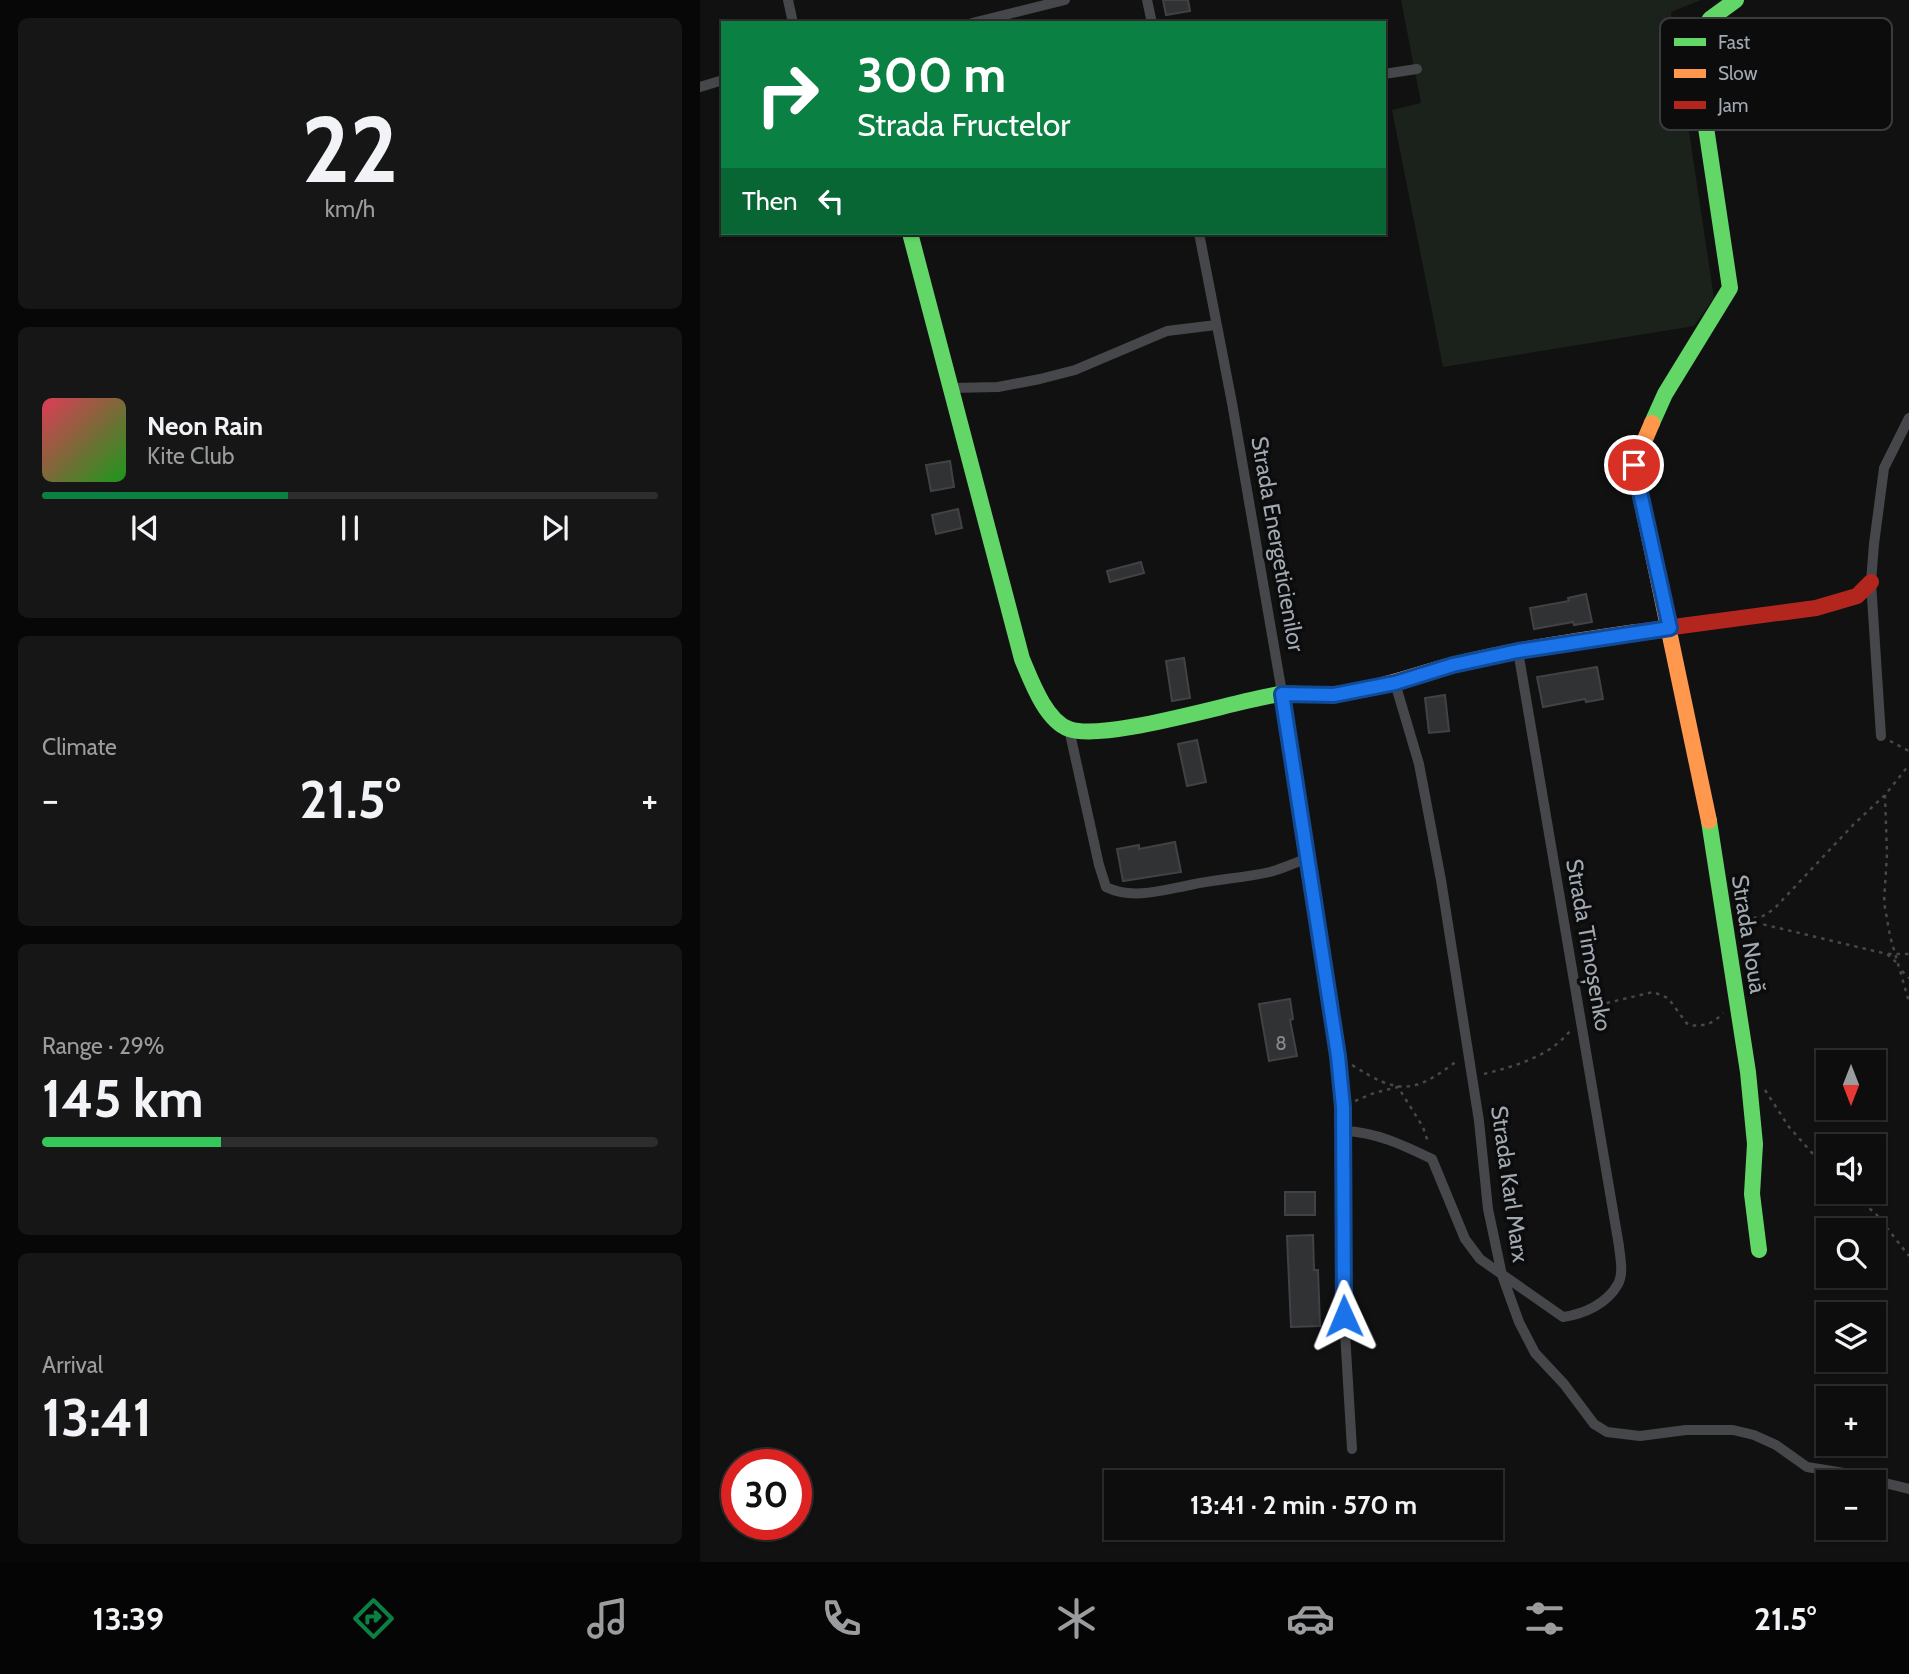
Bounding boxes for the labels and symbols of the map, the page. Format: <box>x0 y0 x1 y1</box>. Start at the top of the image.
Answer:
legend <box>1660 18 1892 130</box>
text: Fast <box>1718 31 1751 54</box>
text: Slow <box>1718 62 1758 85</box>
text: Jam <box>1717 94 1748 117</box>
street label: Strada Energeticienilor <box>1245 434 1311 655</box>
pin <box>1604 435 1664 495</box>
street label: Strada Timoșenko <box>1559 857 1618 1033</box>
street label: Strada Nouă <box>1726 873 1772 995</box>
house number: 8 <box>1275 1032 1287 1055</box>
north arrow <box>1816 1050 1886 1120</box>
street label: Strada Karl Marx <box>1485 1104 1535 1264</box>
position arrow <box>1307 1279 1381 1353</box>
speed limit sign: 30 <box>721 1449 812 1540</box>

